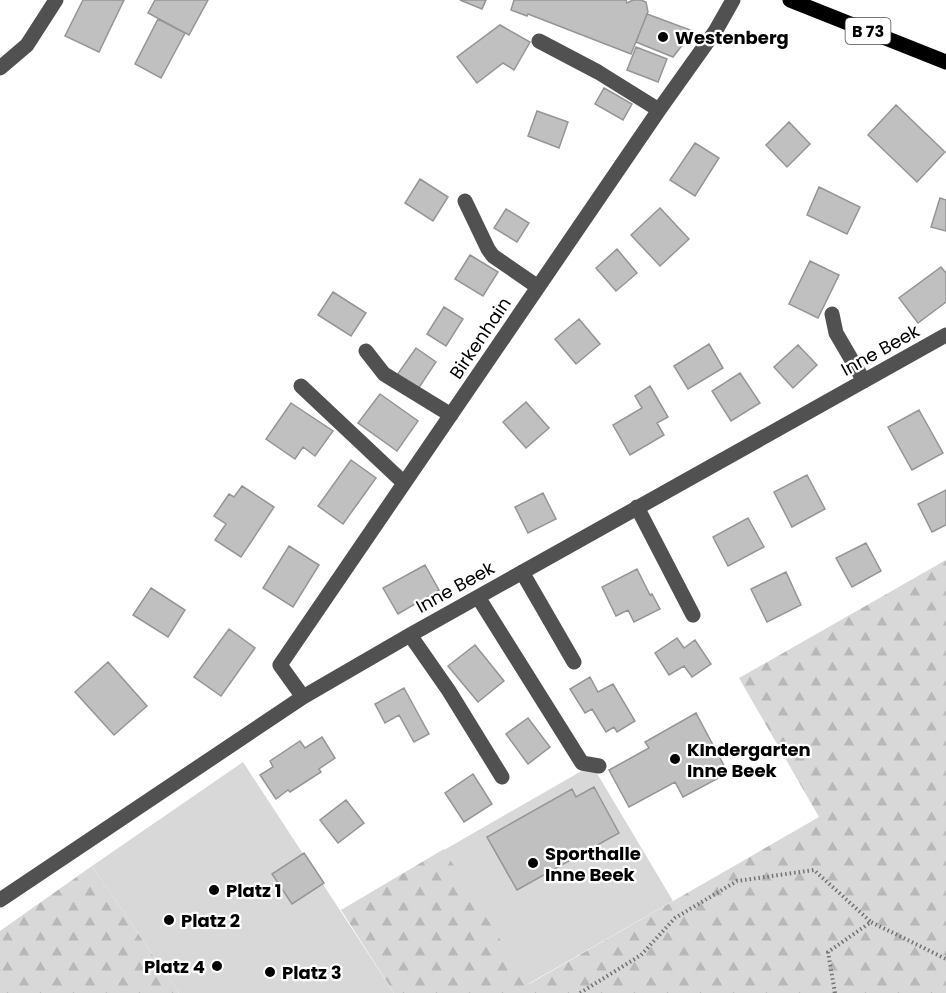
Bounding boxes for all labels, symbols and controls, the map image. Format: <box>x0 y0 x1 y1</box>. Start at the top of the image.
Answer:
road number: B 73 <box>846 18 890 44</box>
place label: Westenberg <box>675 25 789 50</box>
marker: Westenberg <box>656 30 670 44</box>
street label: Birkenhain <box>443 292 517 384</box>
street label: Inne Beek <box>836 318 924 382</box>
street label: Inne Beek <box>411 555 499 619</box>
place label: KIndergarten Inne Beek <box>687 737 811 783</box>
marker: KIndergarten Inne Beek <box>668 752 682 766</box>
place label: Sporthalle Inne Beek <box>545 841 641 887</box>
marker: Sporthalle Inne Beek <box>526 856 540 870</box>
place label: Platz 1 <box>226 878 282 903</box>
marker: Platz 1 <box>207 883 221 897</box>
place label: Platz 2 <box>181 908 240 933</box>
marker: Platz 2 <box>162 913 176 927</box>
place label: Platz 4 <box>144 954 205 979</box>
marker: Platz 4 <box>210 959 224 973</box>
place label: Platz 3 <box>282 960 342 985</box>
marker: Platz 3 <box>263 965 277 979</box>

